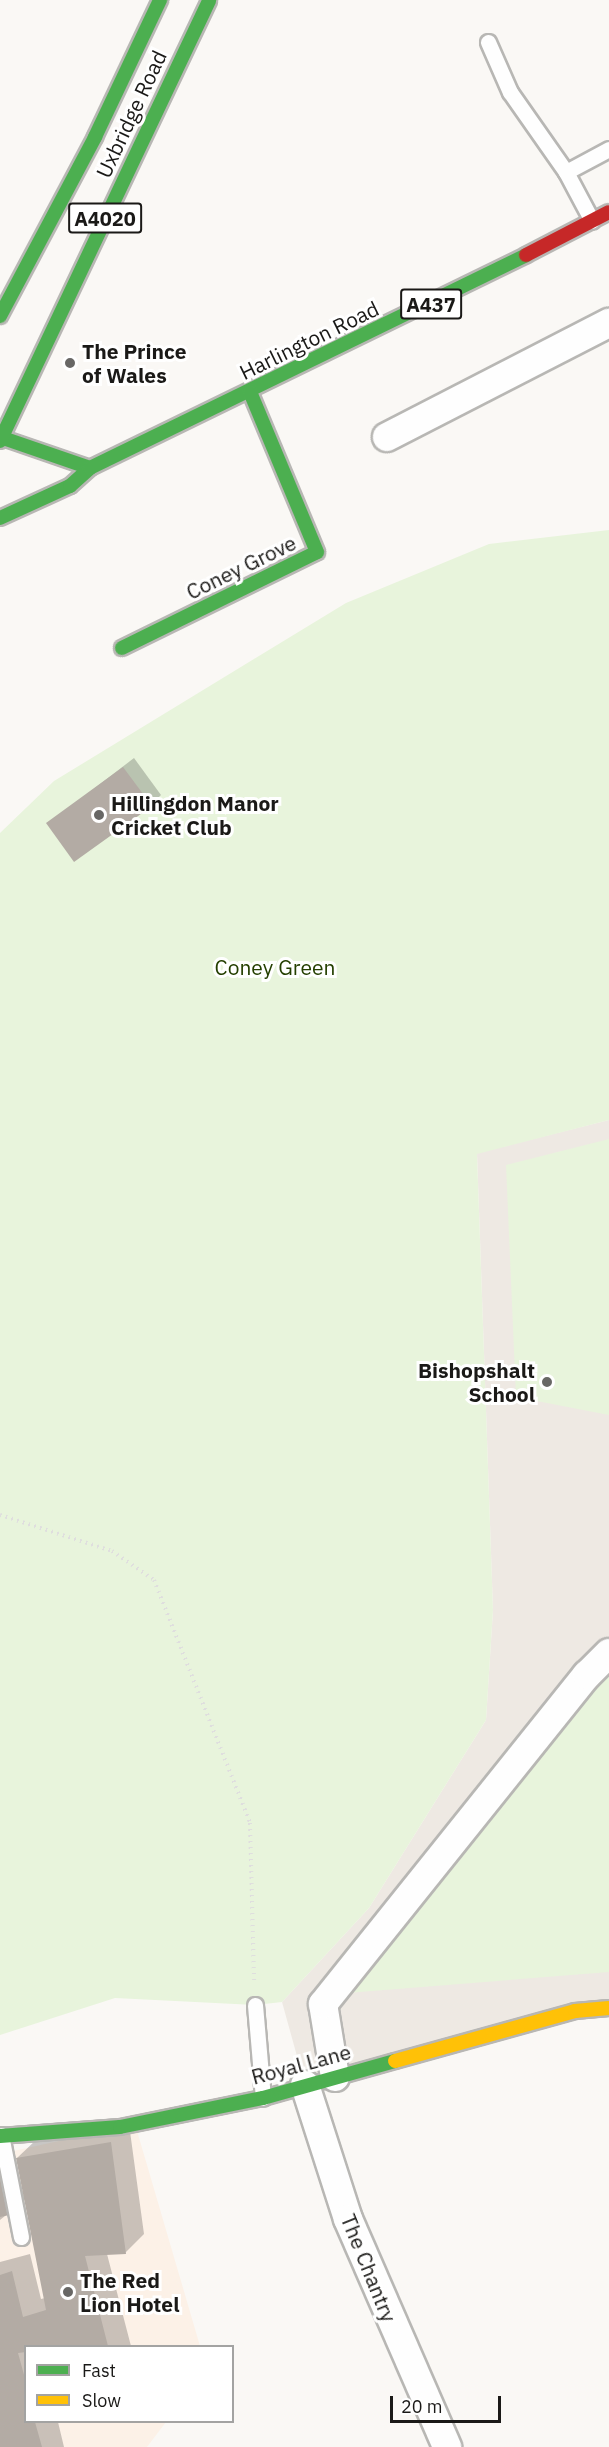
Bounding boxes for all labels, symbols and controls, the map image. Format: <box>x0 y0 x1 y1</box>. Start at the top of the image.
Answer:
street label: Uxbridge Road <box>90 46 172 182</box>
road number: A4020 <box>68 201 142 235</box>
road number: A437 <box>400 287 462 321</box>
street label: Harlington Road <box>235 295 383 385</box>
place label: The Prince of Wales <box>82 338 187 388</box>
marker: The Prince of Wales <box>63 356 77 370</box>
street label: Coney Grove <box>182 530 300 604</box>
place label: Hillingdon Manor Cricket Club <box>111 790 279 840</box>
marker: Hillingdon Manor Cricket Club <box>92 808 106 822</box>
park label: Coney Green <box>215 954 335 980</box>
place label: Bishopshalt School <box>418 1357 535 1407</box>
marker: Bishopshalt School <box>540 1375 554 1389</box>
street label: Royal Lane <box>248 2039 354 2089</box>
street label: The Chantry <box>336 2210 402 2326</box>
place label: The Red Lion Hotel <box>80 2267 179 2317</box>
marker: The Red Lion Hotel <box>61 2285 75 2299</box>
legend <box>24 2345 234 2423</box>
text: Fast <box>82 2359 116 2382</box>
scale bar <box>393 2384 504 2422</box>
text: Slow <box>82 2389 121 2412</box>
text: 20 m <box>401 2395 443 2418</box>

